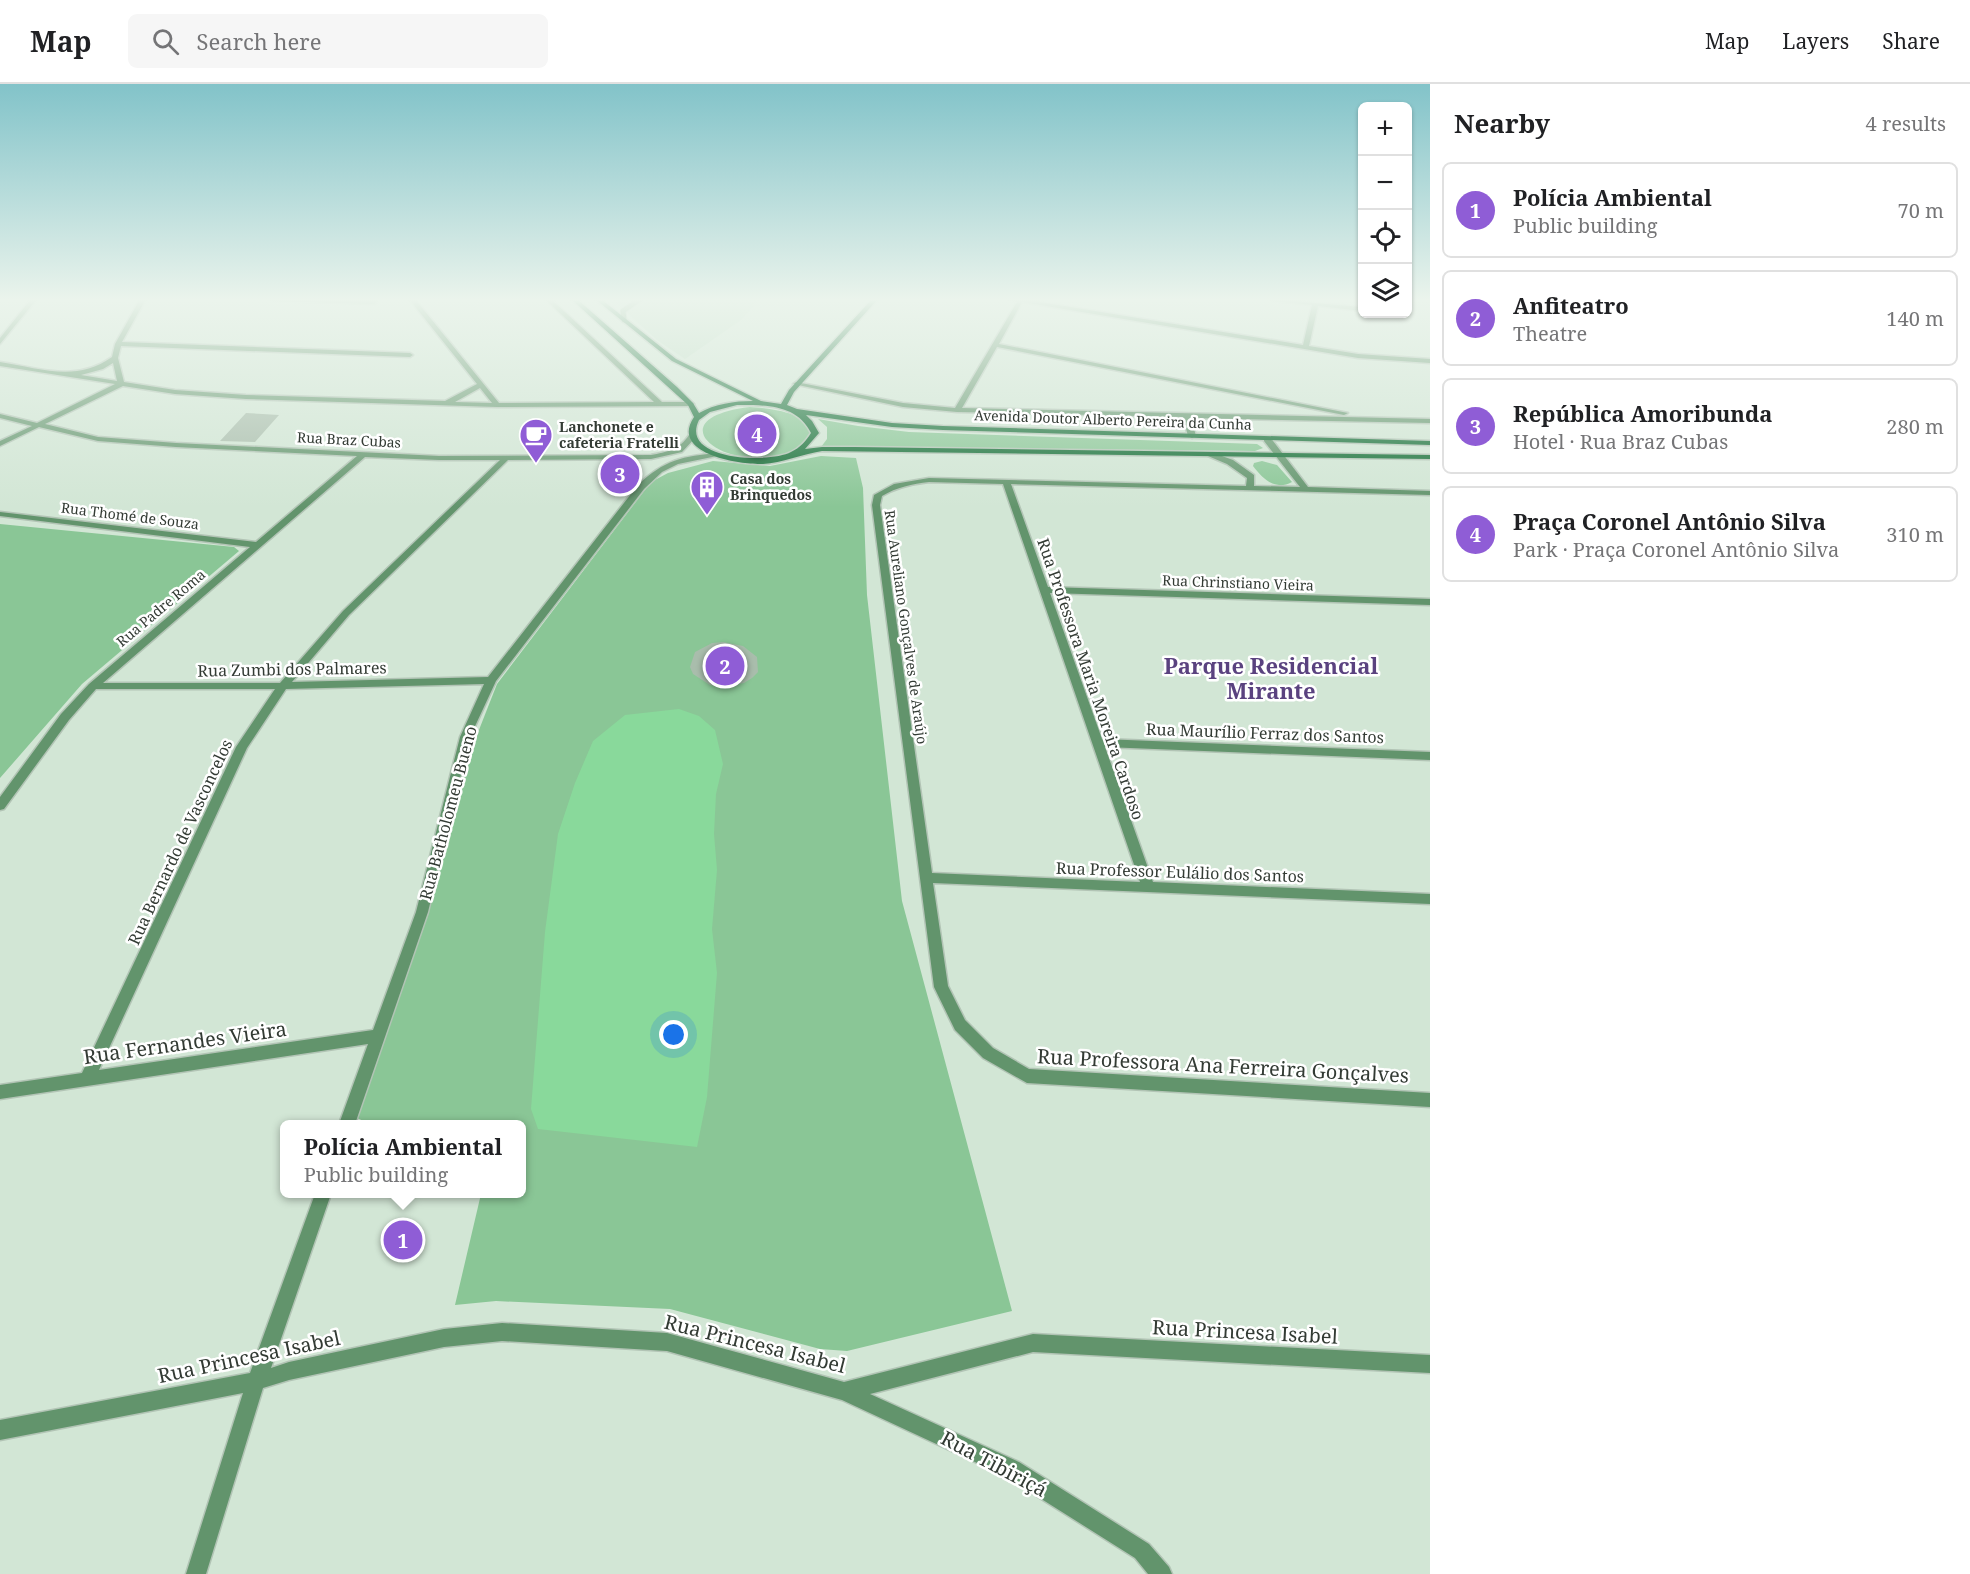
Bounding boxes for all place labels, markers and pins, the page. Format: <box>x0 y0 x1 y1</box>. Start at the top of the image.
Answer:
pin: 4 <box>738 412 777 456</box>
cafe icon: Lanchonete e cafeteria Fratelli <box>518 417 554 464</box>
place label: Lanchonete e cafeteria Fratelli <box>559 417 679 452</box>
pin: 3 <box>600 452 640 496</box>
building icon: Casa dos Brinquedos <box>689 469 725 516</box>
place label: Casa dos Brinquedos <box>730 469 812 504</box>
pin: 2 <box>706 644 744 688</box>
pin: 1 <box>384 1218 422 1262</box>

